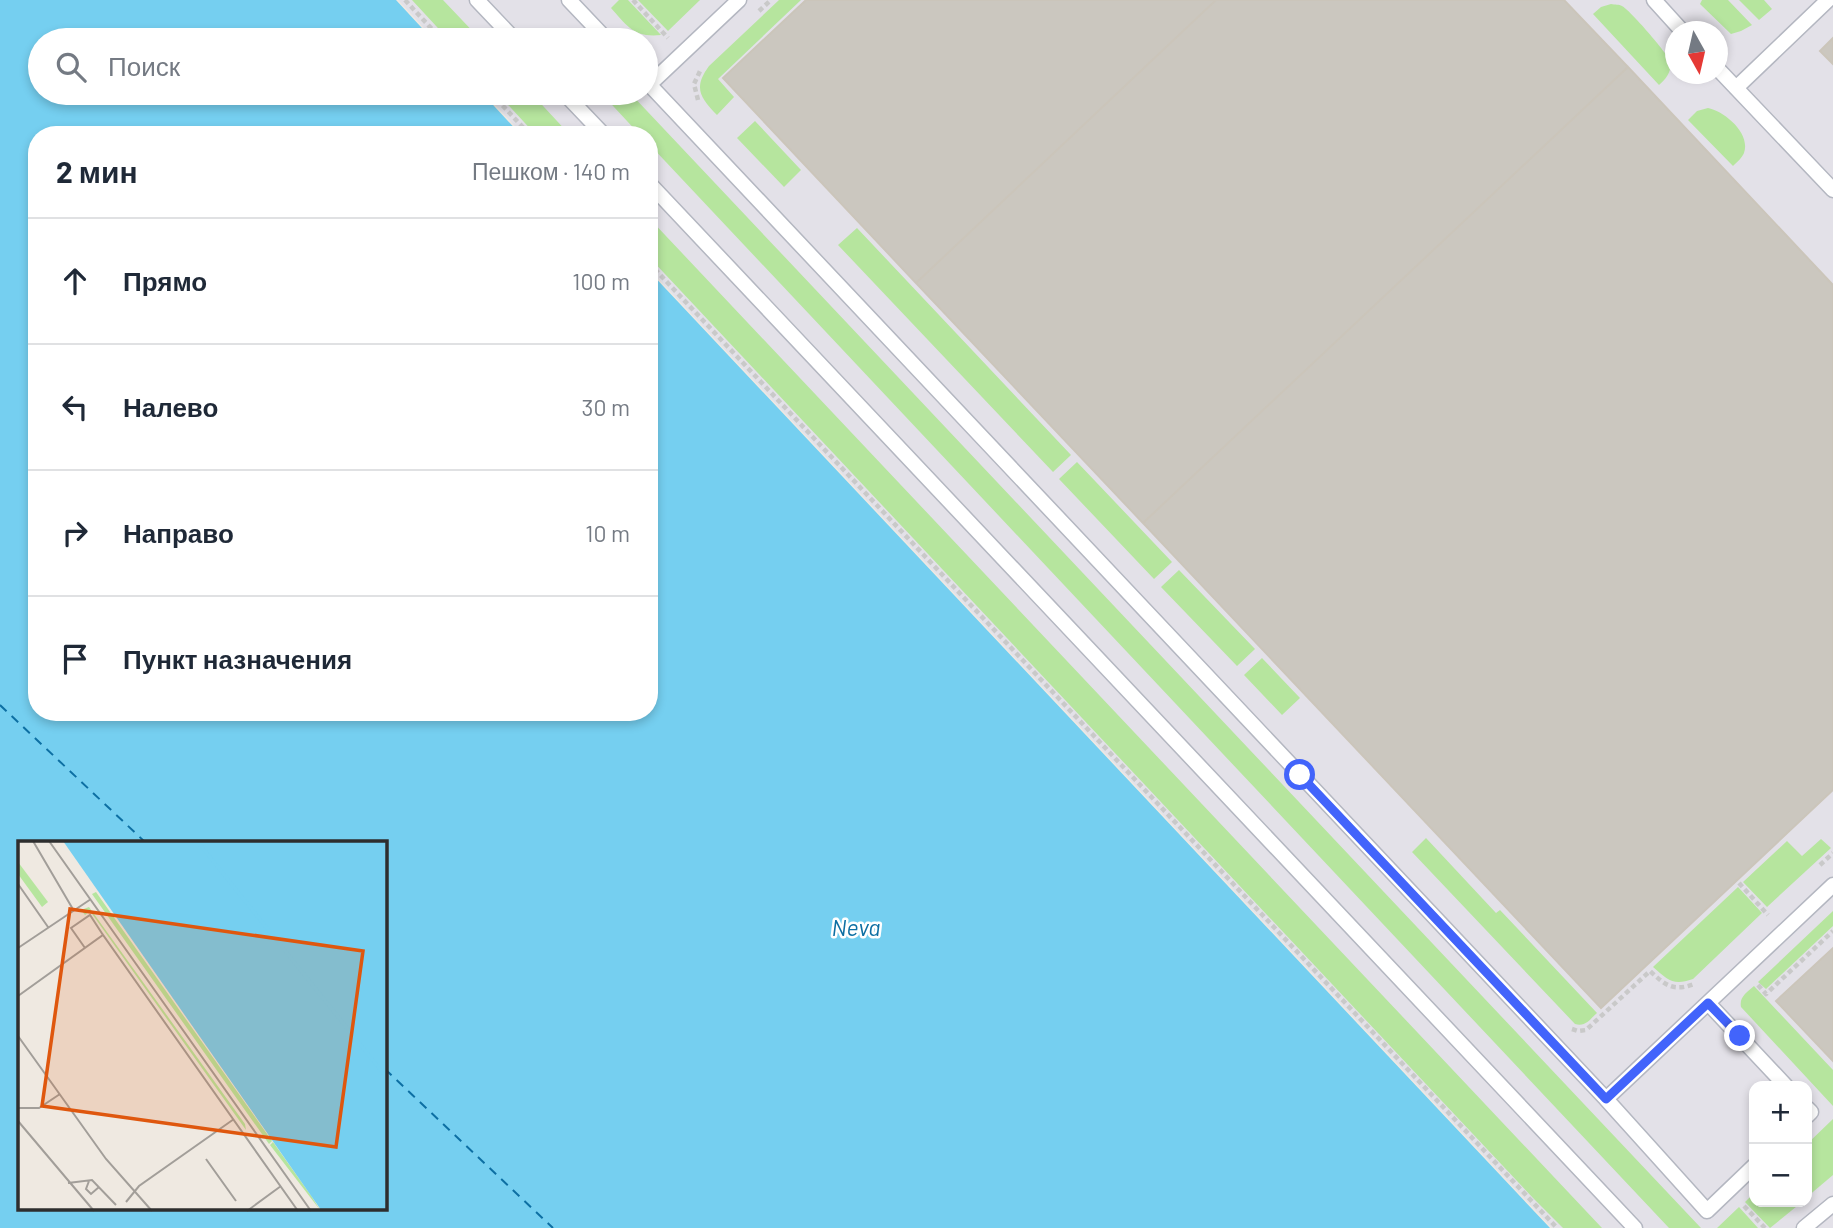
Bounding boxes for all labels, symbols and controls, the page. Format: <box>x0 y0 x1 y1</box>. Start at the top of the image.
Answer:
north arrow <box>1665 21 1728 84</box>
search box <box>28 28 658 105</box>
icon: search <box>52 48 90 86</box>
text: Поиск <box>108 50 180 81</box>
text: 2 мин <box>56 153 138 189</box>
text: Пешком · 140 m <box>472 157 630 185</box>
icon: ahead <box>56 262 94 300</box>
text: Прямо <box>123 265 207 296</box>
text: 100 m <box>572 267 630 295</box>
icon: left <box>56 388 94 426</box>
text: Налево <box>123 391 218 422</box>
text: 30 m <box>582 393 630 421</box>
icon: right <box>56 514 94 552</box>
text: Направо <box>123 517 234 548</box>
text: 10 m <box>585 519 630 547</box>
icon: arrive <box>56 640 94 678</box>
text: Пункт назначения <box>123 643 352 674</box>
route start <box>1284 759 1315 790</box>
inset map <box>18 841 387 1210</box>
water label: Neva <box>832 913 880 941</box>
route end <box>1724 1020 1755 1051</box>
map controls <box>1749 1081 1812 1207</box>
button: + <box>1749 1081 1812 1144</box>
button: − <box>1749 1144 1812 1207</box>

